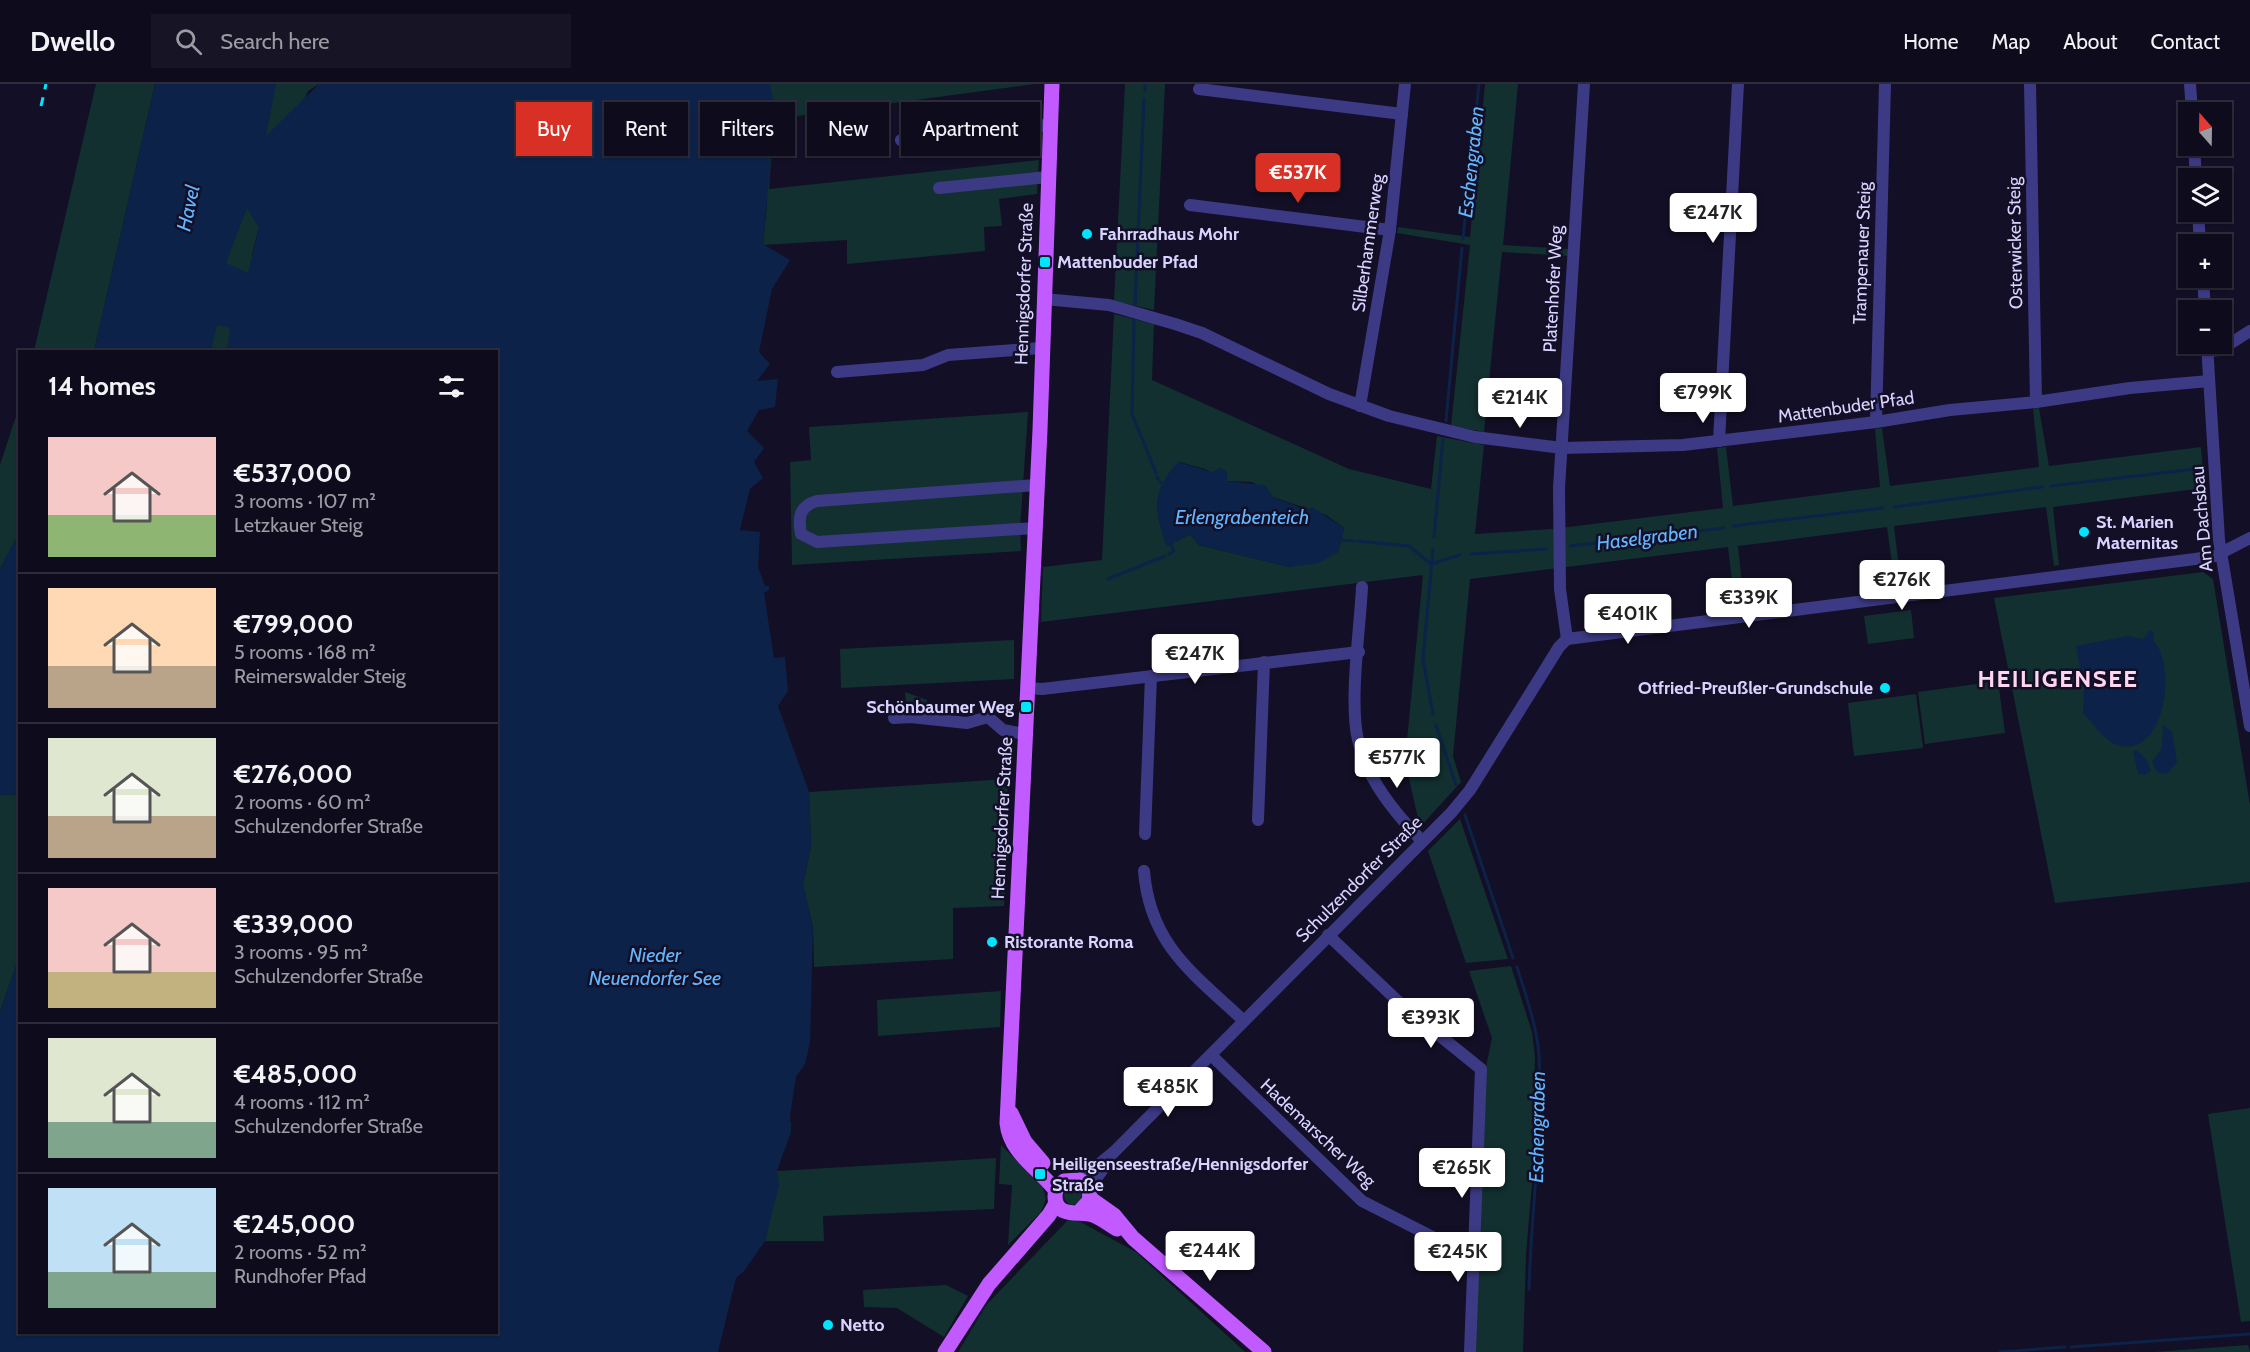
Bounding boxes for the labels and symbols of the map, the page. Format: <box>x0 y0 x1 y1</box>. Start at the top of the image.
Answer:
north arrow <box>2178 102 2232 156</box>
water label: Eschengraben <box>1453 105 1489 219</box>
pin: €537K <box>1256 153 1340 204</box>
street label: Silberhammerweg <box>1347 171 1389 314</box>
street label: Osterwicker Steig <box>2003 176 2027 309</box>
street label: Trampenauer Steig <box>1849 180 1876 325</box>
water label: Havel <box>171 182 205 233</box>
pin: €247K <box>1671 193 1755 244</box>
street label: Hennigsdorfer Straße <box>1010 202 1038 366</box>
place label: Fahrradhaus Mohr <box>1099 223 1239 245</box>
street label: Platenhofer Weg <box>1539 224 1567 353</box>
marker: Fahrradhaus Mohr <box>1080 227 1094 241</box>
place label: Mattenbuder Pfad <box>1057 251 1198 273</box>
marker: Mattenbuder Pfad <box>1038 255 1052 269</box>
pin: €799K <box>1661 373 1745 424</box>
pin: €214K <box>1478 378 1562 429</box>
street label: Mattenbuder Pfad <box>1776 387 1916 427</box>
street label: Am Dachsbau <box>2186 465 2218 573</box>
water label: Erlengrabenteich <box>1175 505 1309 529</box>
place label: St. Marien Maternitas <box>2096 511 2179 554</box>
water label: Haselgraben <box>1595 519 1699 555</box>
marker: St. Marien Maternitas <box>2077 525 2091 539</box>
pin: €276K <box>1860 560 1944 611</box>
pin: €339K <box>1707 578 1791 629</box>
pin: €401K <box>1586 594 1670 645</box>
pin: €247K <box>1153 634 1237 685</box>
district label: HEILIGENSEE <box>1978 664 2138 693</box>
place label: Otfried-Preußler-Grundschule <box>1638 677 1873 699</box>
marker: Otfried-Preußler-Grundschule <box>1878 681 1892 695</box>
place label: Schönbaumer Weg <box>866 696 1014 718</box>
marker: Schönbaumer Weg <box>1019 700 1033 714</box>
street label: Hennigsdorfer Straße <box>987 736 1017 900</box>
pin: €577K <box>1355 738 1439 789</box>
street label: Schulzendorfer Straße <box>1291 811 1427 947</box>
place label: Ristorante Roma <box>1004 931 1133 953</box>
marker: Ristorante Roma <box>985 935 999 949</box>
water label: Nieder Neuendorfer See <box>589 943 721 990</box>
pin: €393K <box>1389 998 1473 1049</box>
pin: €485K <box>1126 1067 1210 1118</box>
water label: Eschengraben <box>1524 1071 1550 1183</box>
street label: Hademarscher Weg <box>1256 1074 1381 1193</box>
pin: €265K <box>1420 1148 1504 1199</box>
place label: Heiligenseestraße/Hennigsdorfer Straße <box>1052 1153 1308 1196</box>
marker: Heiligenseestraße/Hennigsdorfer Straße <box>1033 1167 1047 1181</box>
pin: €244K <box>1168 1231 1252 1282</box>
pin: €245K <box>1416 1232 1500 1283</box>
place label: Netto <box>840 1314 884 1336</box>
marker: Netto <box>821 1318 835 1332</box>

